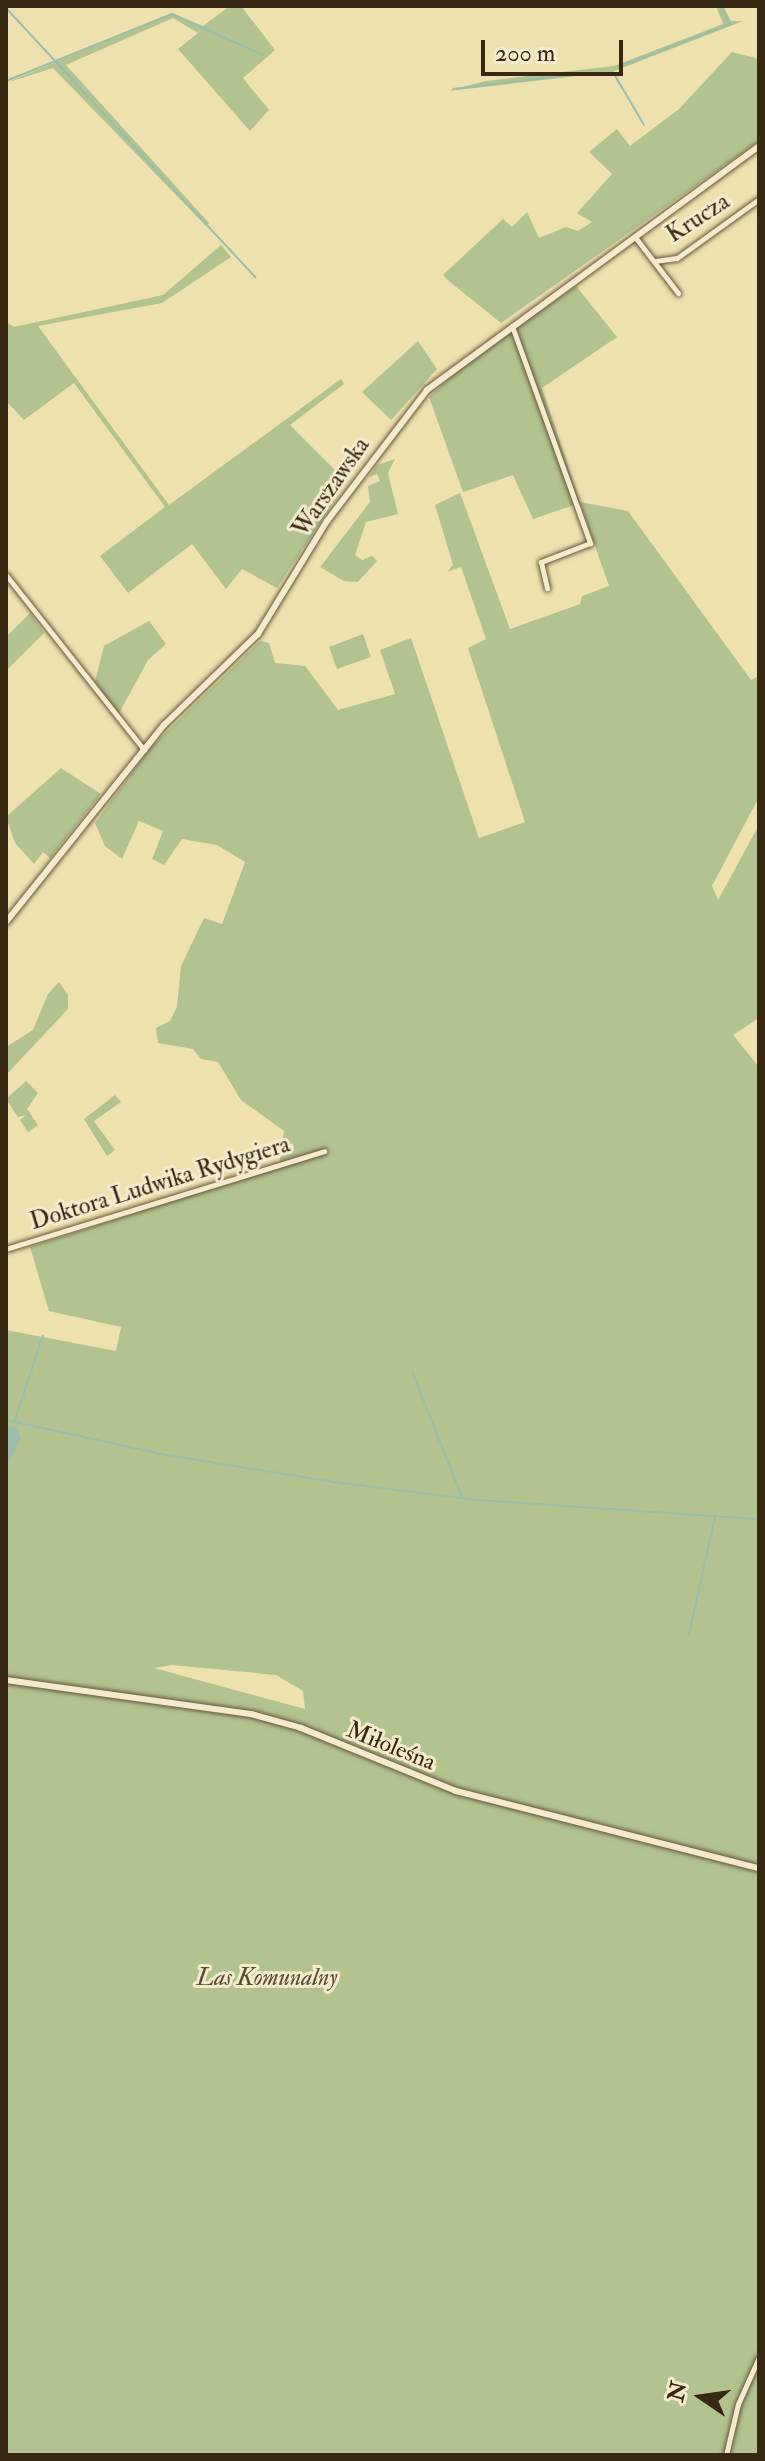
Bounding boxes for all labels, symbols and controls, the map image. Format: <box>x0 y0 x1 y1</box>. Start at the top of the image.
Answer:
scale bar <box>485 24 627 74</box>
text: 200 m <box>495 38 555 69</box>
street label: Krucza <box>661 187 735 249</box>
street label: Warszawska <box>286 432 376 542</box>
street label: Doktora Ludwika Rydygiera <box>27 1130 293 1236</box>
street label: Miłoleśna <box>342 1715 440 1777</box>
park label: Las Komunalny <box>197 1964 337 1992</box>
north arrow <box>661 2357 741 2437</box>
text: N <box>662 2379 693 2404</box>

